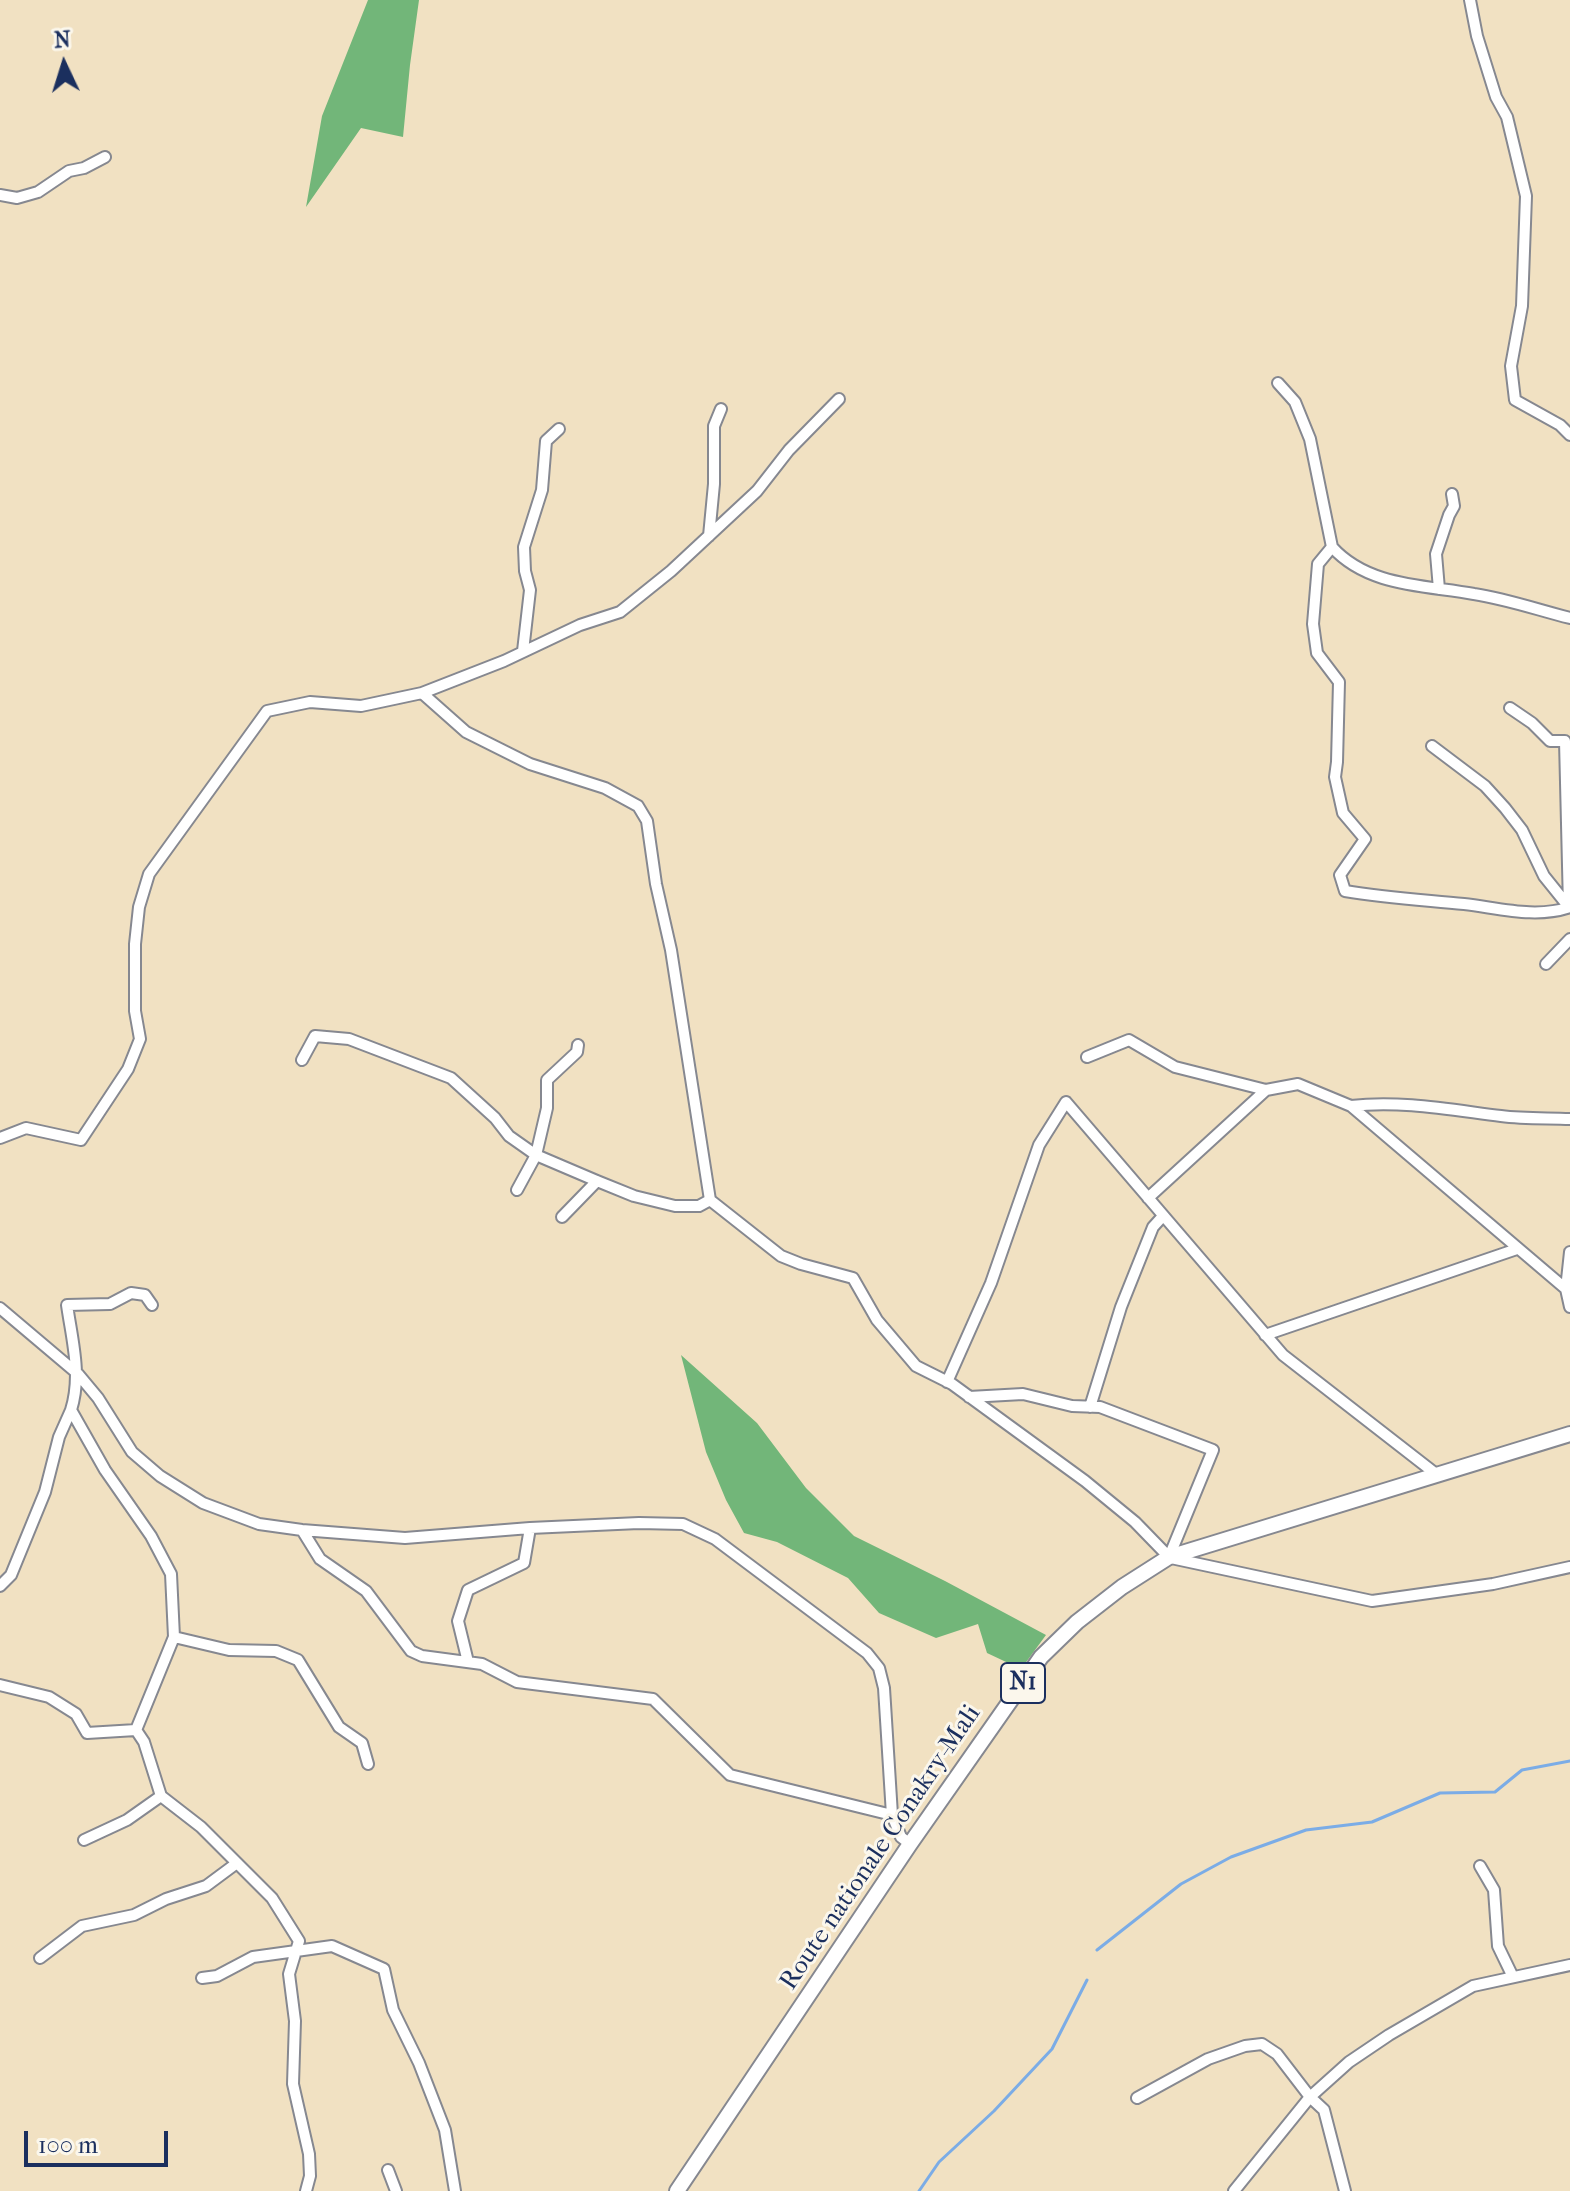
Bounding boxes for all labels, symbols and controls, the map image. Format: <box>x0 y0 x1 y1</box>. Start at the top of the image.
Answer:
north arrow <box>24 24 104 104</box>
text: N <box>53 27 72 54</box>
road number: N1 <box>1001 1663 1045 1703</box>
street label: Route nationale Conakry-Mali <box>774 1700 988 1996</box>
scale bar <box>28 2115 172 2165</box>
text: 100 m <box>38 2131 98 2159</box>

